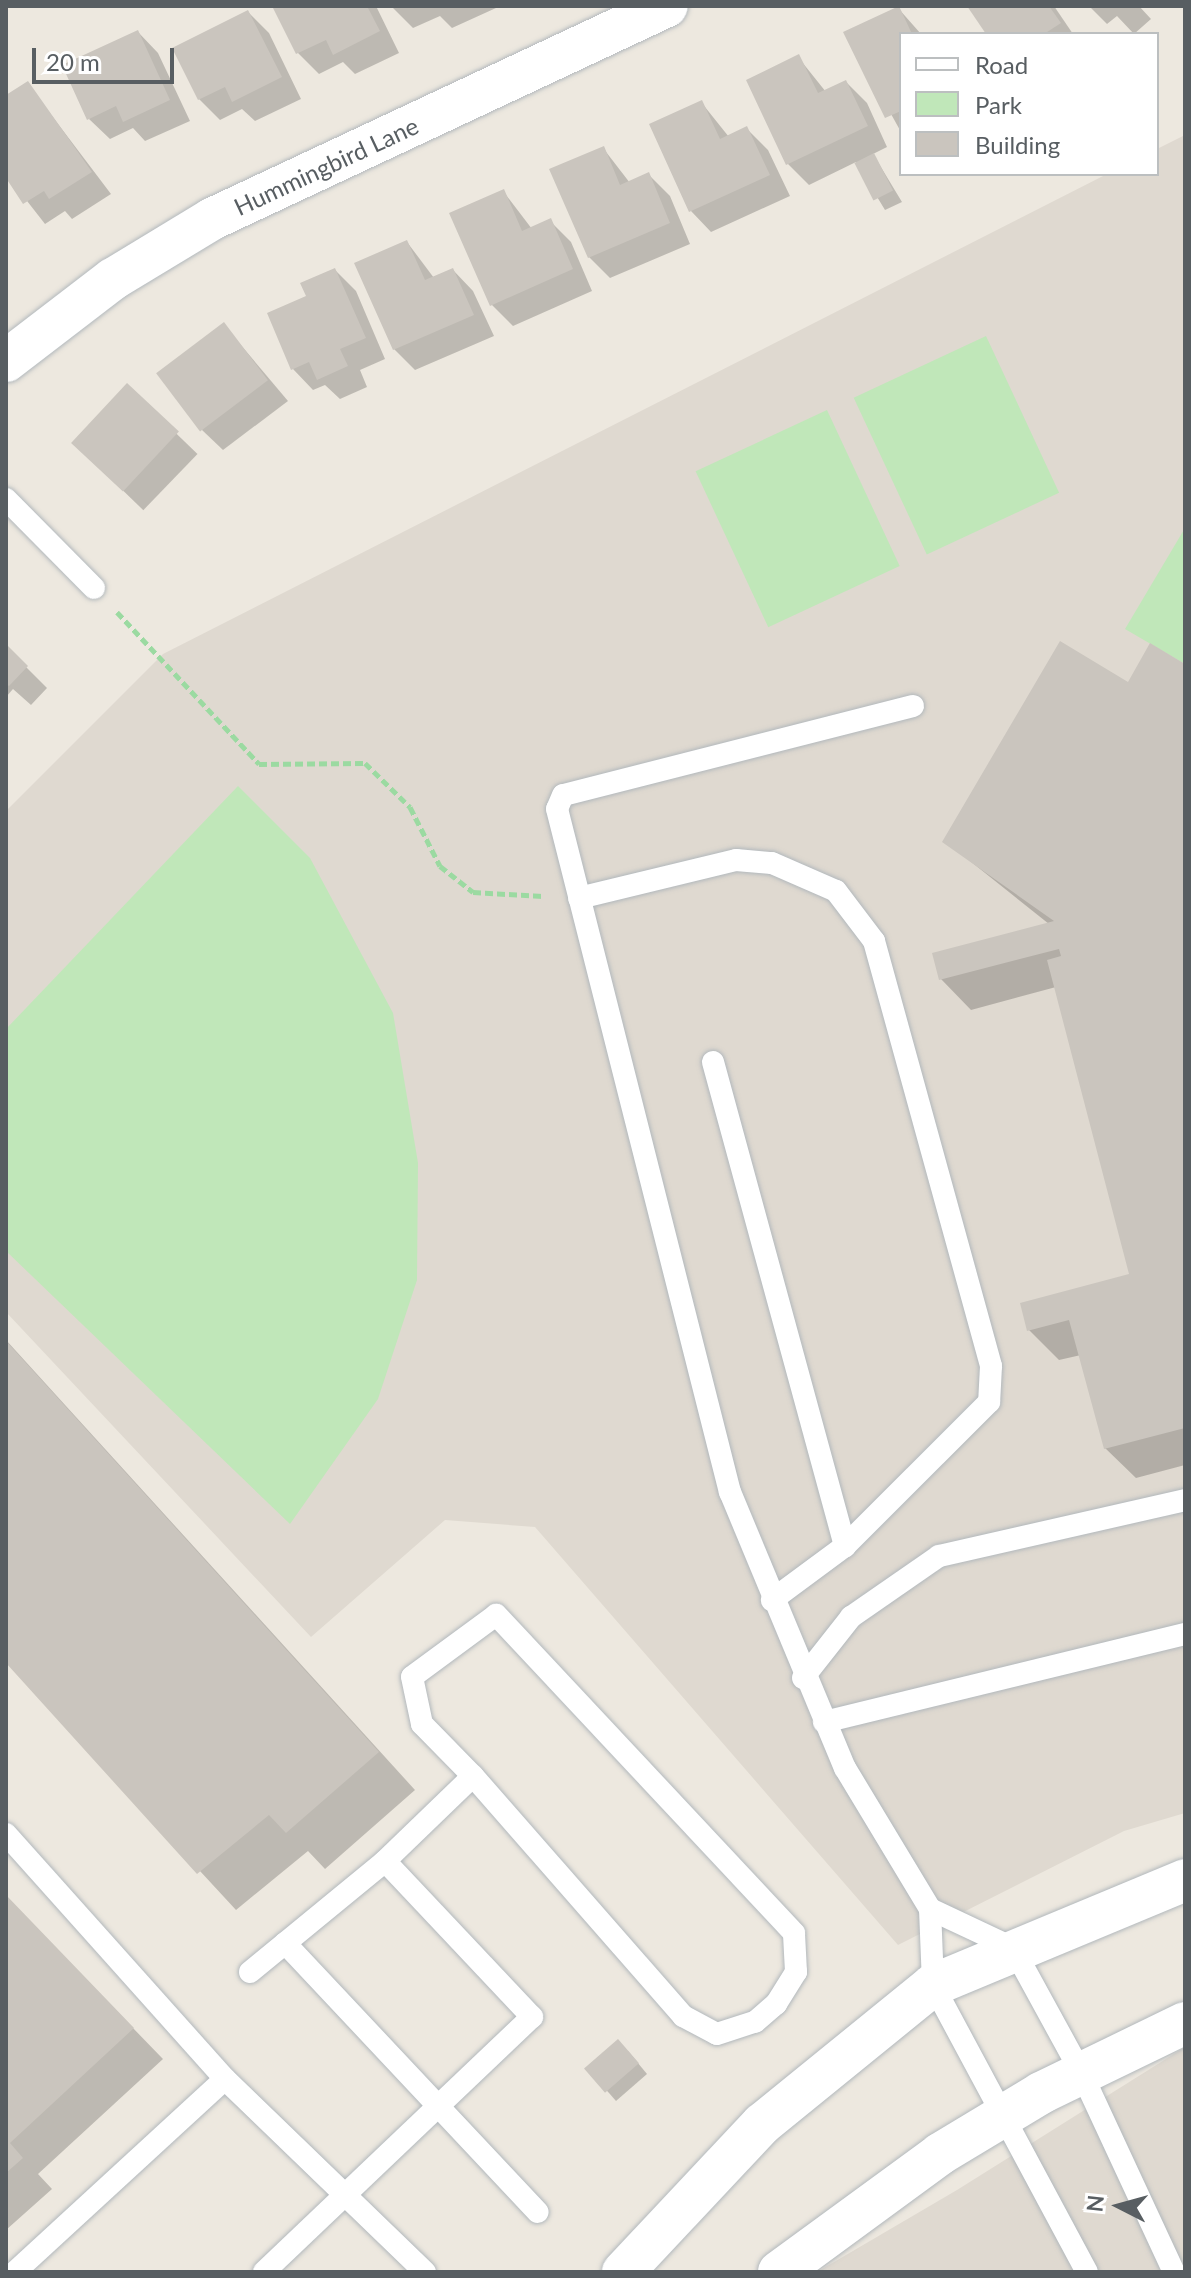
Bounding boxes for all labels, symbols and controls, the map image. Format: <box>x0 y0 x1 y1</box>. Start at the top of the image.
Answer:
scale bar <box>36 32 178 82</box>
legend <box>899 32 1159 176</box>
text: 20 m <box>46 47 100 76</box>
text: Road <box>975 50 1028 79</box>
text: Park <box>975 90 1022 119</box>
street label: Hummingbird Lane <box>229 111 423 221</box>
text: Building <box>975 130 1060 159</box>
north arrow <box>1079 2166 1159 2246</box>
text: N <box>1080 2194 1109 2213</box>

